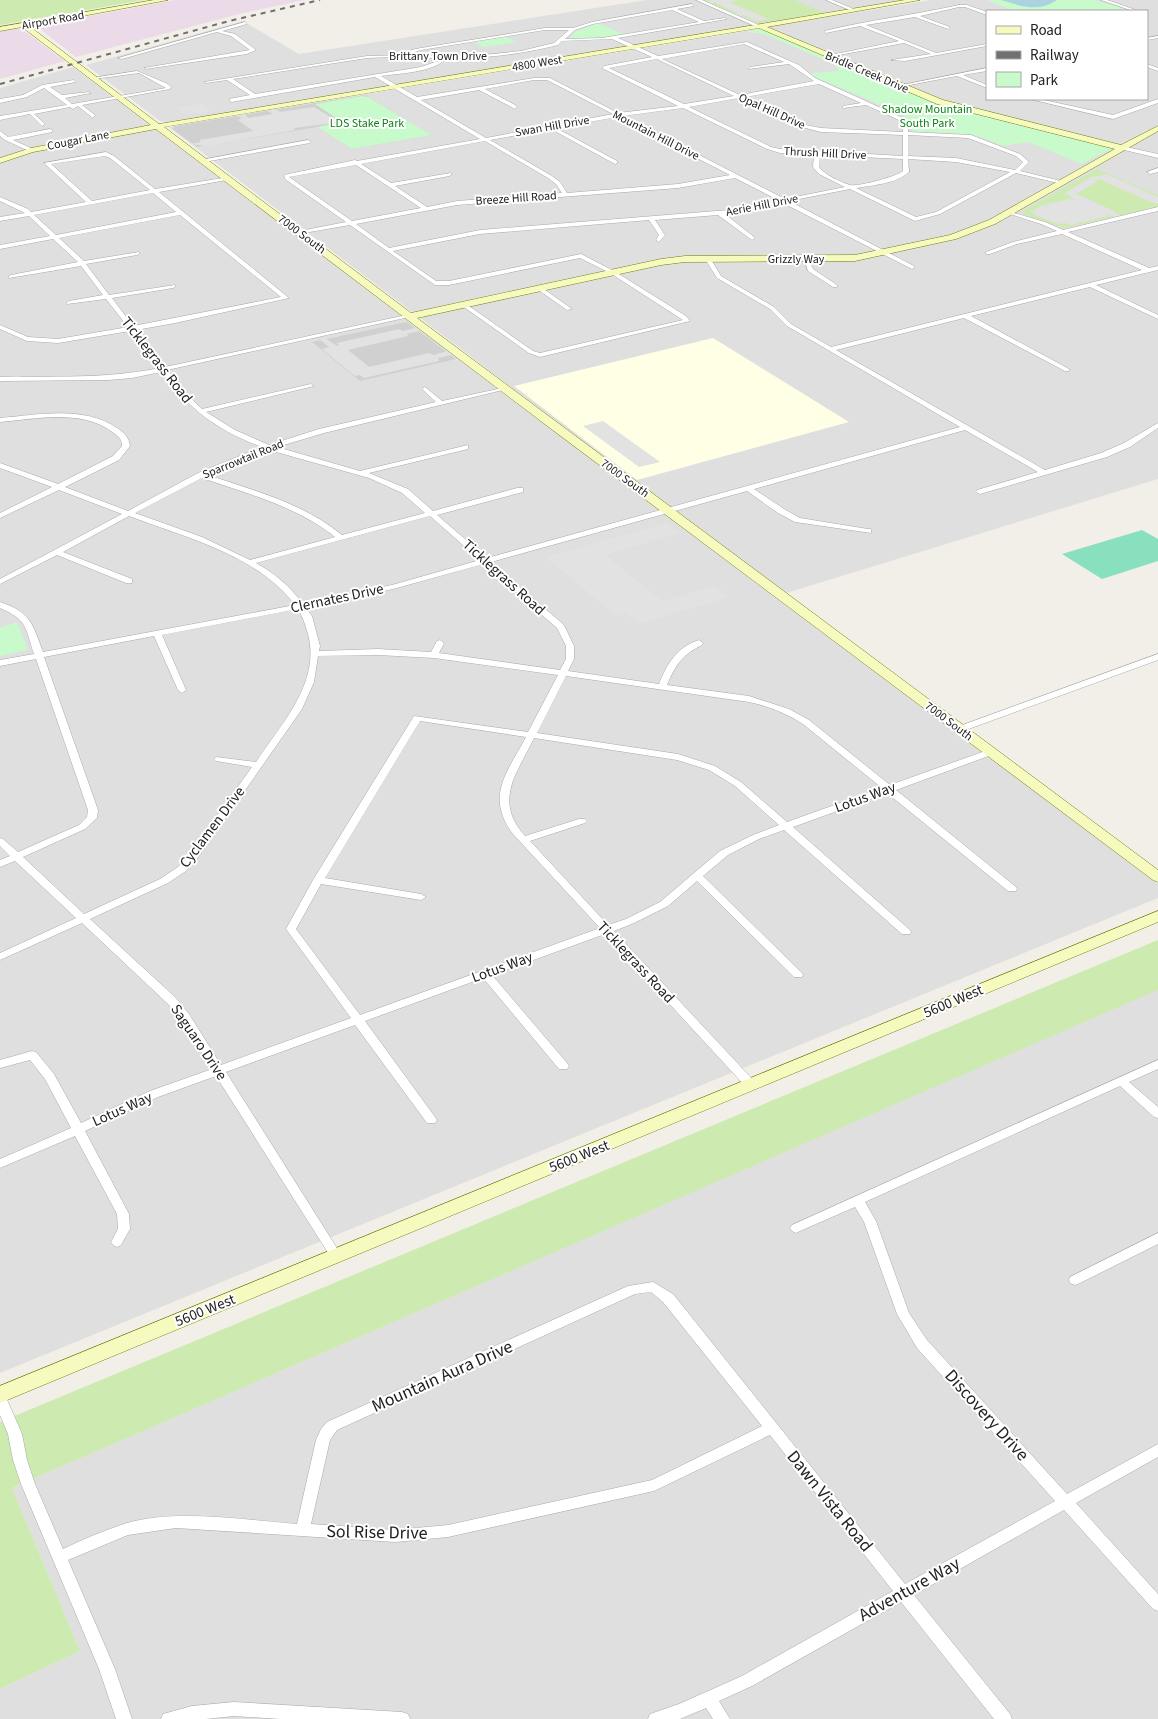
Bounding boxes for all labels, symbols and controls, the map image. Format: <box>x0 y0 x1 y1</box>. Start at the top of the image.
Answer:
street label: Airport Road <box>21 7 86 34</box>
legend <box>986 10 1148 100</box>
text: Road <box>1030 20 1062 41</box>
text: Railway <box>1030 45 1079 66</box>
street label: Bridle Creek Drive <box>822 47 911 98</box>
street label: Brittany Town Drive <box>389 48 487 65</box>
street label: 4800 West <box>511 51 563 76</box>
text: Park <box>1030 70 1059 91</box>
street label: Opal Hill Drive <box>736 89 808 134</box>
park label: Shadow Mountain South Park <box>882 101 972 132</box>
street label: Mountain Hill Drive <box>609 106 702 165</box>
street label: Swan Hill Drive <box>514 112 591 141</box>
park label: LDS Stake Park <box>330 115 404 132</box>
street label: Cougar Lane <box>46 126 111 155</box>
street label: Thrush Hill Drive <box>783 143 867 164</box>
street label: Breeze Hill Road <box>475 187 557 210</box>
street label: Aerie Hill Drive <box>725 190 800 221</box>
street label: 7000 South <box>274 211 329 258</box>
street label: Grizzly Way <box>768 251 825 268</box>
street label: Ticklegrass Road <box>116 313 197 408</box>
street label: Sparrowtail Road <box>200 435 286 484</box>
street label: 7000 South <box>597 455 652 502</box>
street label: Ticklegrass Road <box>458 534 550 620</box>
street label: Clernates Drive <box>289 578 386 619</box>
street label: 7000 South <box>921 698 976 745</box>
street label: Lotus Way <box>832 777 899 818</box>
street label: Cyclamen Drive <box>175 782 250 872</box>
street label: Ticklegrass Road <box>592 917 679 1008</box>
street label: Lotus Way <box>469 947 536 988</box>
street label: 5600 West <box>920 979 986 1023</box>
street label: Saguaro Drive <box>165 1000 232 1084</box>
street label: Lotus Way <box>89 1087 156 1132</box>
street label: 5600 West <box>546 1135 612 1178</box>
street label: 5600 West <box>172 1289 238 1332</box>
street label: Mountain Aura Drive <box>368 1334 517 1419</box>
street label: Discovery Drive <box>939 1364 1035 1467</box>
street label: Dawn Vista Road <box>781 1445 878 1558</box>
street label: Sol Rise Drive <box>326 1519 428 1546</box>
street label: Adventure Way <box>854 1551 965 1628</box>

